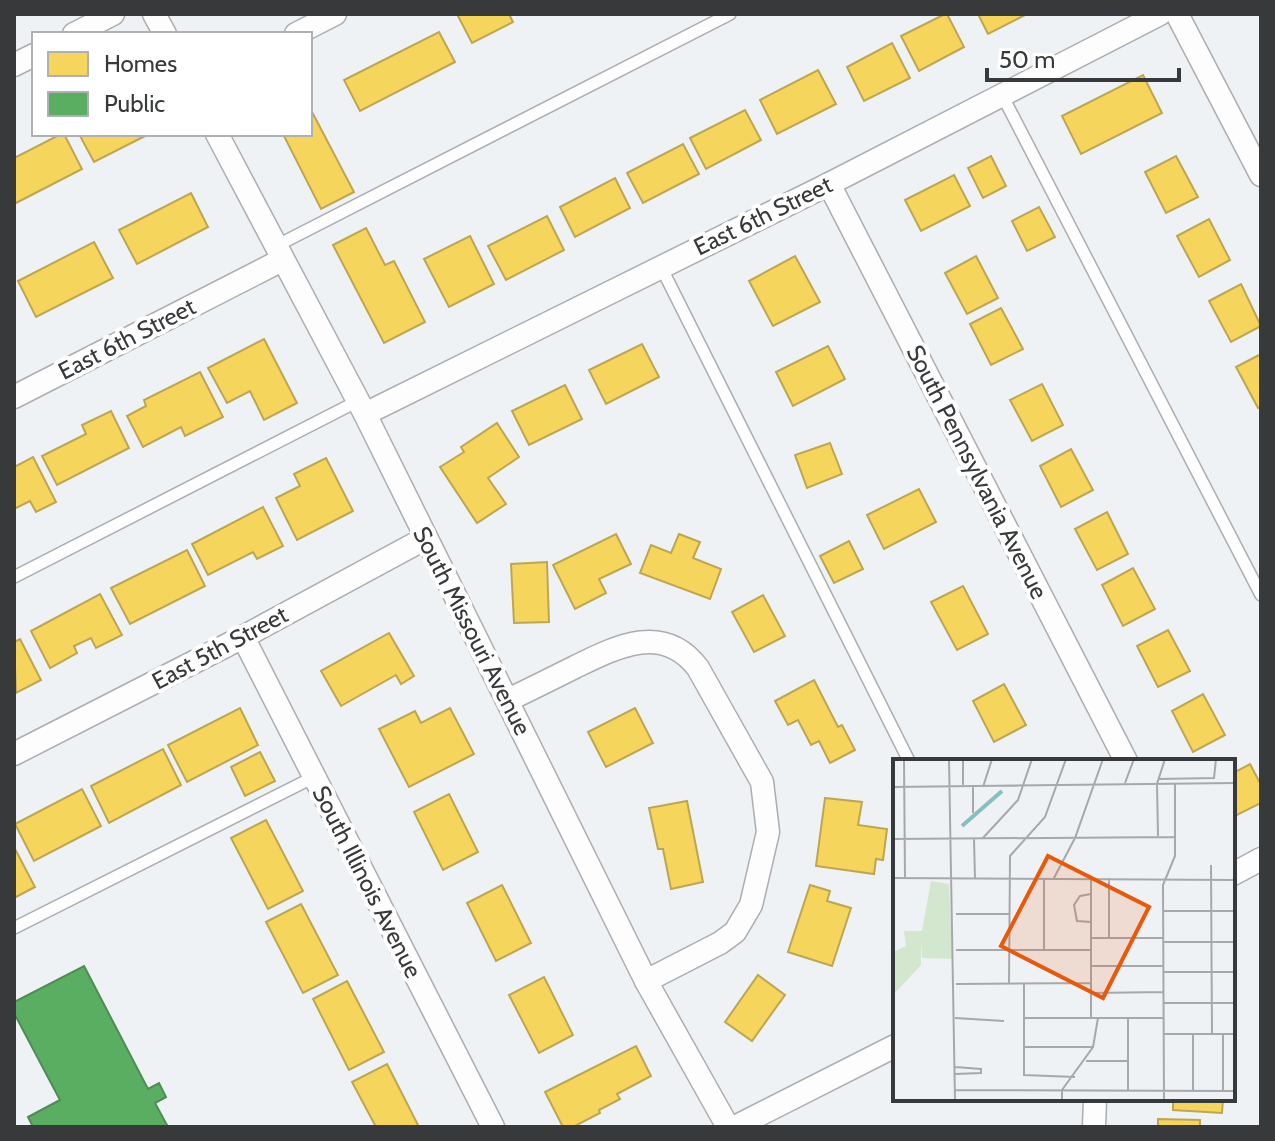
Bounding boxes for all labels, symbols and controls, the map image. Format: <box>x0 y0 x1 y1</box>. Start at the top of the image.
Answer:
legend <box>32 32 312 136</box>
scale bar <box>987 32 1179 82</box>
text: 50 m <box>999 45 1055 74</box>
text: Homes <box>104 49 177 78</box>
text: Public <box>104 89 165 118</box>
street label: East 6th Street <box>689 170 837 261</box>
street label: East 6th Street <box>53 292 200 386</box>
street label: South Pennsylvania Avenue <box>901 340 1054 604</box>
street label: South Missouri Avenue <box>407 522 538 740</box>
street label: East 5th Street <box>147 600 293 695</box>
inset map <box>893 759 1235 1101</box>
street label: South Illinois Avenue <box>306 781 428 983</box>

